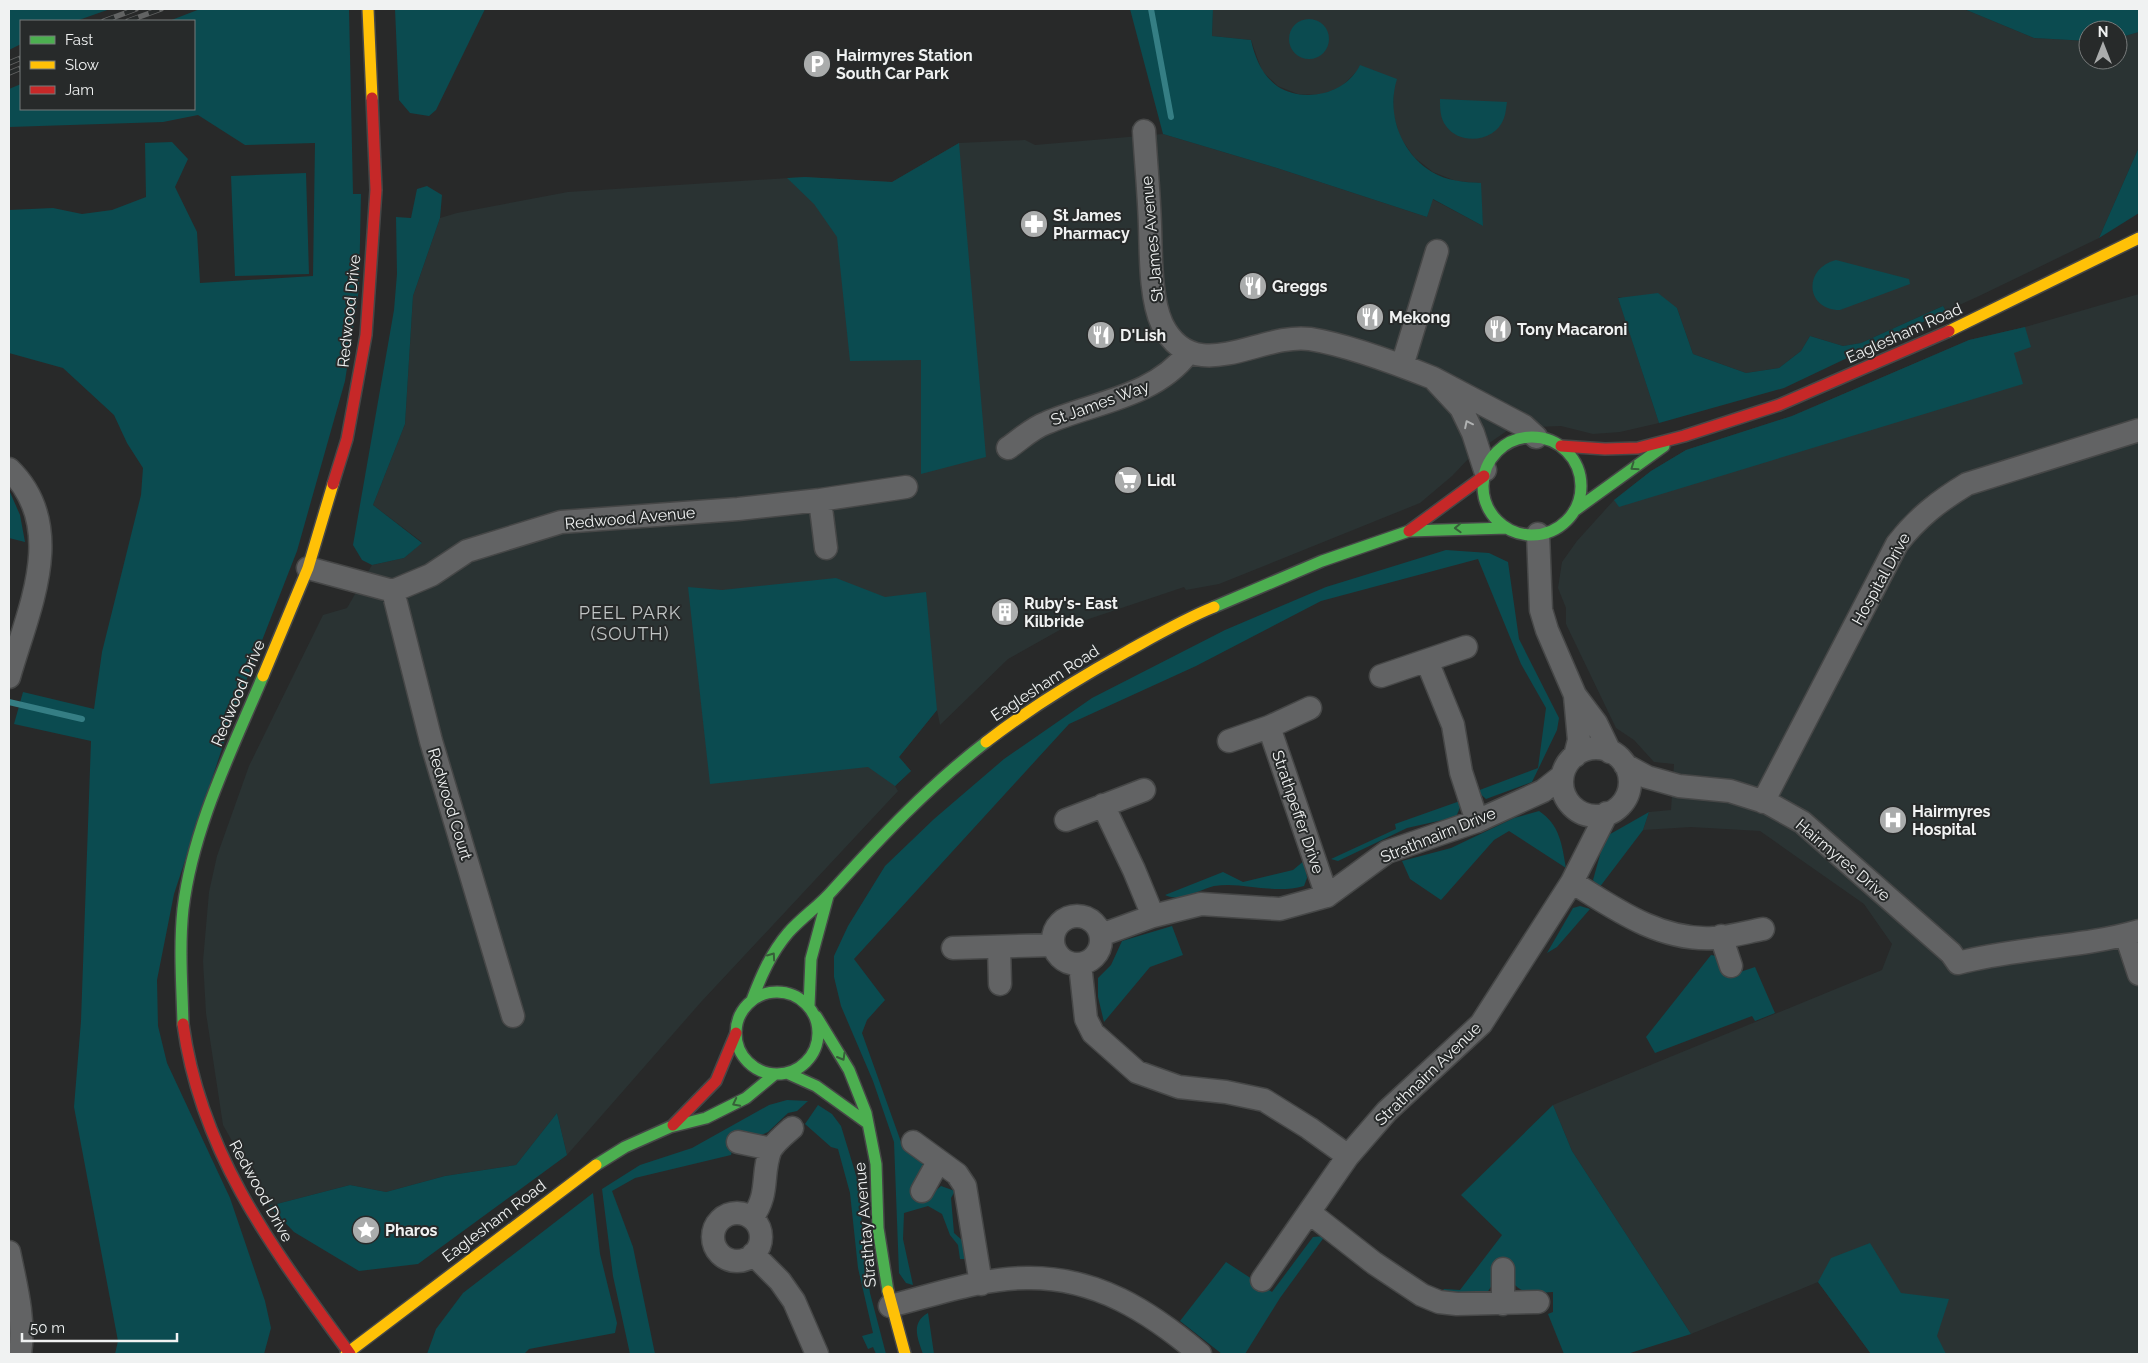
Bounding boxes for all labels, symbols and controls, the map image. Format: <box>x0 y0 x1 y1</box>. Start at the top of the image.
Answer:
legend <box>20 20 195 110</box>
north arrow <box>2078 20 2128 70</box>
text: N <box>2098 24 2108 40</box>
text: Fast <box>65 31 93 49</box>
place label: Hairmyres Station South Car Park <box>836 46 973 83</box>
parking icon: Hairmyres Station South Car Park <box>802 49 832 79</box>
text: Slow <box>65 56 99 74</box>
text: Jam <box>65 81 94 99</box>
street label: St James Avenue <box>1137 175 1167 303</box>
place label: St James Pharmacy <box>1053 206 1130 243</box>
pharmacy icon: St James Pharmacy <box>1019 209 1049 239</box>
street label: Redwood Drive <box>334 254 364 368</box>
restaurant icon: Greggs <box>1238 271 1268 301</box>
place label: Greggs <box>1272 277 1328 296</box>
street label: Eaglesham Road <box>1843 299 1965 367</box>
restaurant icon: Mekong <box>1355 302 1385 332</box>
place label: Mekong <box>1389 308 1450 327</box>
restaurant icon: Tony Macaroni <box>1483 314 1513 344</box>
restaurant icon: D'Lish <box>1086 320 1116 350</box>
place label: Tony Macaroni <box>1517 320 1627 339</box>
place label: D'Lish <box>1120 326 1166 345</box>
street label: St James Way <box>1048 376 1152 430</box>
one-way arrow <box>1464 420 1475 429</box>
one-way arrow <box>1631 461 1640 470</box>
supermarket icon: Lidl <box>1113 465 1143 495</box>
place label: Lidl <box>1147 471 1177 490</box>
street label: Redwood Avenue <box>564 503 696 533</box>
one-way arrow <box>1454 523 1462 534</box>
street label: Hospital Drive <box>1848 530 1914 628</box>
place label: Ruby's- East Kilbride <box>1024 594 1118 631</box>
building icon: Ruby's- East Kilbride <box>990 597 1020 627</box>
district label: PEEL PARK (SOUTH) <box>579 602 681 644</box>
street label: Redwood Drive <box>207 637 269 749</box>
street label: Eaglesham Road <box>987 641 1103 725</box>
street label: Redwood Court <box>424 746 476 863</box>
street label: Strathpeffer Drive <box>1268 748 1328 876</box>
place label: Hairmyres Hospital <box>1912 802 1990 839</box>
street label: Strathnairn Drive <box>1378 803 1498 867</box>
hospital icon: Hairmyres Hospital <box>1878 805 1908 835</box>
street label: Hairmyres Drive <box>1792 815 1894 905</box>
one-way arrow <box>766 952 775 962</box>
street label: Strathnairn Avenue <box>1371 1019 1485 1129</box>
one-way arrow <box>836 1052 846 1061</box>
one-way arrow <box>732 1097 741 1107</box>
street label: Redwood Drive <box>225 1137 297 1245</box>
street label: Strathtay Avenue <box>850 1162 880 1288</box>
street label: Eaglesham Road <box>438 1176 550 1266</box>
place icon: Pharos <box>351 1215 381 1245</box>
place label: Pharos <box>385 1221 438 1240</box>
scale bar <box>22 1310 178 1342</box>
text: 50 m <box>30 1319 65 1337</box>

